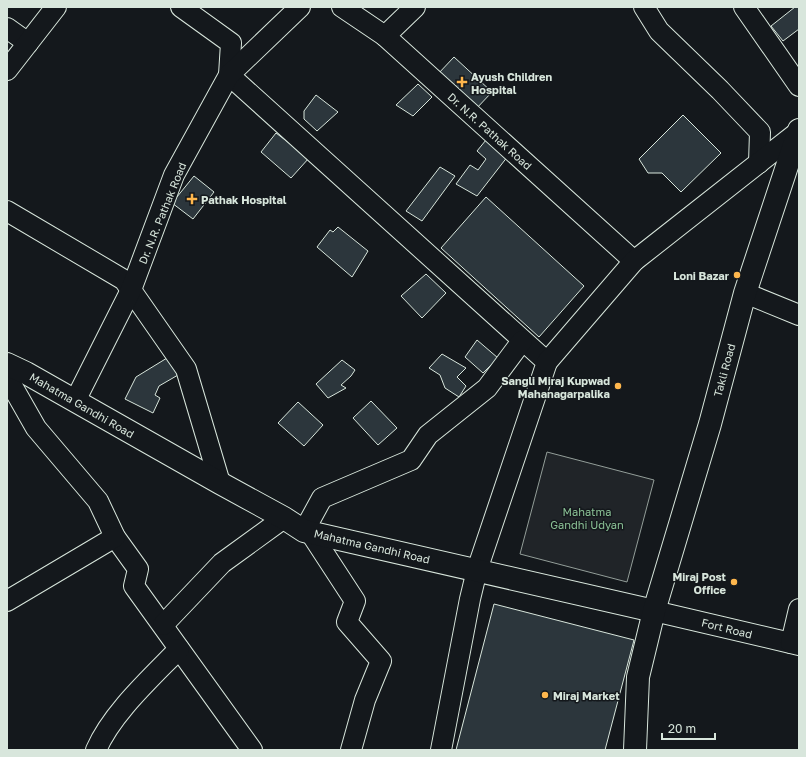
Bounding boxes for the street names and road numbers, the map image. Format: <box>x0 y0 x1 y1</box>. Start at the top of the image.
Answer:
street label: Dr. N.R. Pathak Road <box>445 90 535 172</box>
street label: Dr. N.R. Pathak Road <box>136 160 188 266</box>
street label: Takli Road <box>711 342 737 398</box>
street label: Mahatma Gandhi Road <box>27 370 137 440</box>
street label: Mahatma Gandhi Road <box>313 526 431 566</box>
street label: Fort Road <box>700 615 754 641</box>

